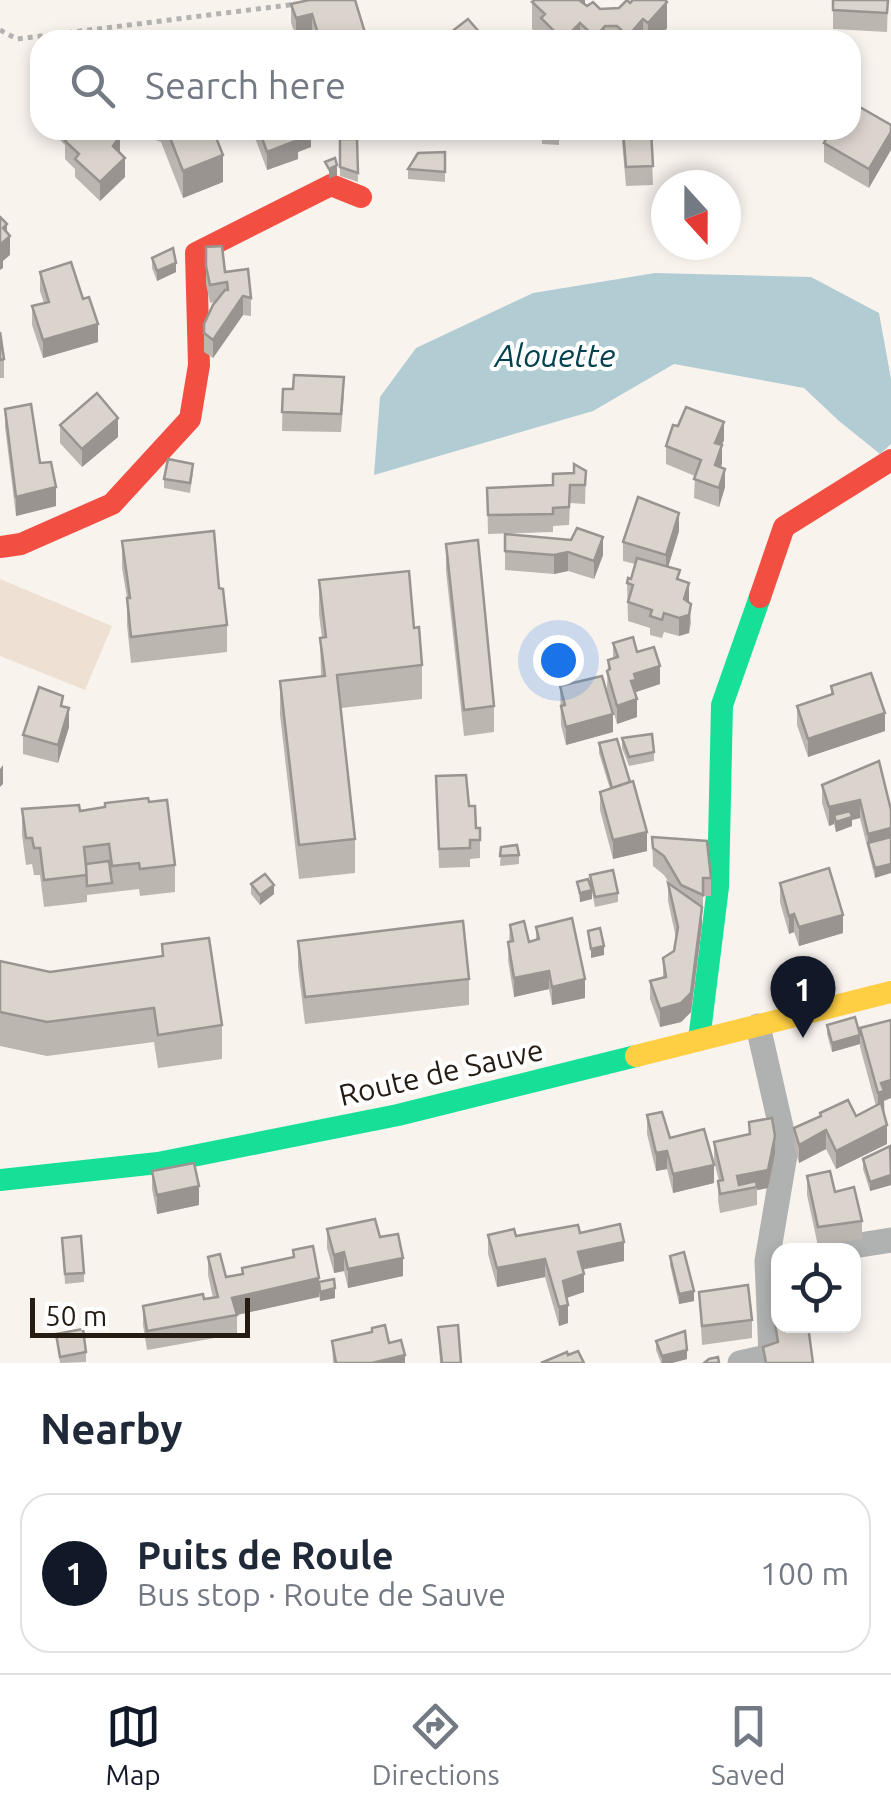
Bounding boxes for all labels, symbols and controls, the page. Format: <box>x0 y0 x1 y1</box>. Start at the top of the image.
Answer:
search box <box>30 30 861 140</box>
icon: search <box>65 58 120 113</box>
text: Search here <box>145 64 346 106</box>
north arrow <box>651 170 741 260</box>
water label: Alouette <box>493 337 615 373</box>
your location <box>533 635 584 686</box>
pin: 1 <box>770 956 836 1038</box>
street label: Route de Sauve <box>335 1032 547 1112</box>
map controls <box>771 1243 861 1333</box>
button: locate <box>771 1243 861 1333</box>
scale bar <box>30 1293 250 1338</box>
text: 50 m <box>45 1300 107 1331</box>
text: Nearby <box>40 1405 183 1452</box>
text: Puits de Roule <box>137 1534 394 1576</box>
text: 1 <box>65 1555 84 1591</box>
text: 100 m <box>760 1555 849 1591</box>
text: Bus stop · Route de Sauve <box>137 1576 506 1612</box>
tab: Map <box>106 1699 161 1790</box>
tab: Directions <box>372 1699 500 1790</box>
tab: Saved <box>711 1699 785 1790</box>

